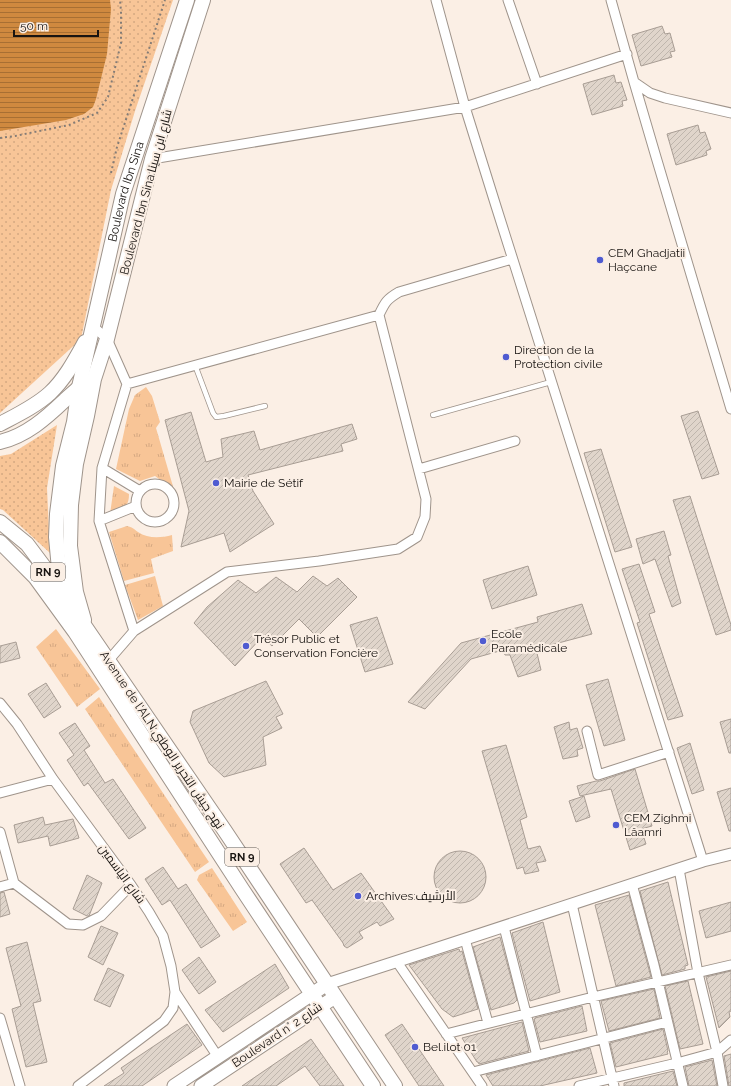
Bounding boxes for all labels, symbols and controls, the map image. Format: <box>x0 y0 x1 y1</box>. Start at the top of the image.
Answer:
scale bar <box>14 12 98 38</box>
text: 50 m <box>20 19 48 33</box>
street label: Boulevard Ibn Sina:شارع ابن سينا <box>117 108 176 276</box>
street label: Boulevard Ibn Sina <box>105 140 147 243</box>
place label: CEM Ghadjatii Haçcane <box>608 246 685 274</box>
marker: CEM Ghadjatii Haçcane <box>595 255 605 265</box>
place label: Direction de la Protection civile <box>514 343 602 371</box>
marker: Direction de la Protection civile <box>501 352 511 362</box>
place label: Mairie de Sétif <box>224 476 304 490</box>
marker: Mairie de Sétif <box>211 478 221 488</box>
road number: RN 9 <box>31 563 65 581</box>
place label: Ecole Paramédicale <box>491 627 567 655</box>
place label: Trésor Public et Conservation Foncière <box>254 632 378 660</box>
marker: Ecole Paramédicale <box>478 636 488 646</box>
marker: Trésor Public et Conservation Foncière <box>241 641 251 651</box>
street label: Avenue de l'ALN;نهج جيش التحرير الوطني <box>95 648 227 833</box>
place label: CEM Zighmi Lâamri <box>624 811 691 839</box>
marker: CEM Zighmi Lâamri <box>611 820 621 830</box>
street label: شارع الياسمين <box>95 842 148 907</box>
road number: RN 9 <box>225 848 259 866</box>
place label: Archives:الأرشيف <box>366 889 456 903</box>
marker: Archives:الأرشيف <box>353 891 363 901</box>
street label: Boulevard n° شارع 2 <box>229 1000 325 1071</box>
place label: Bel.ilot 01 <box>423 1040 476 1054</box>
marker: Bel.ilot 01 <box>410 1042 420 1052</box>

